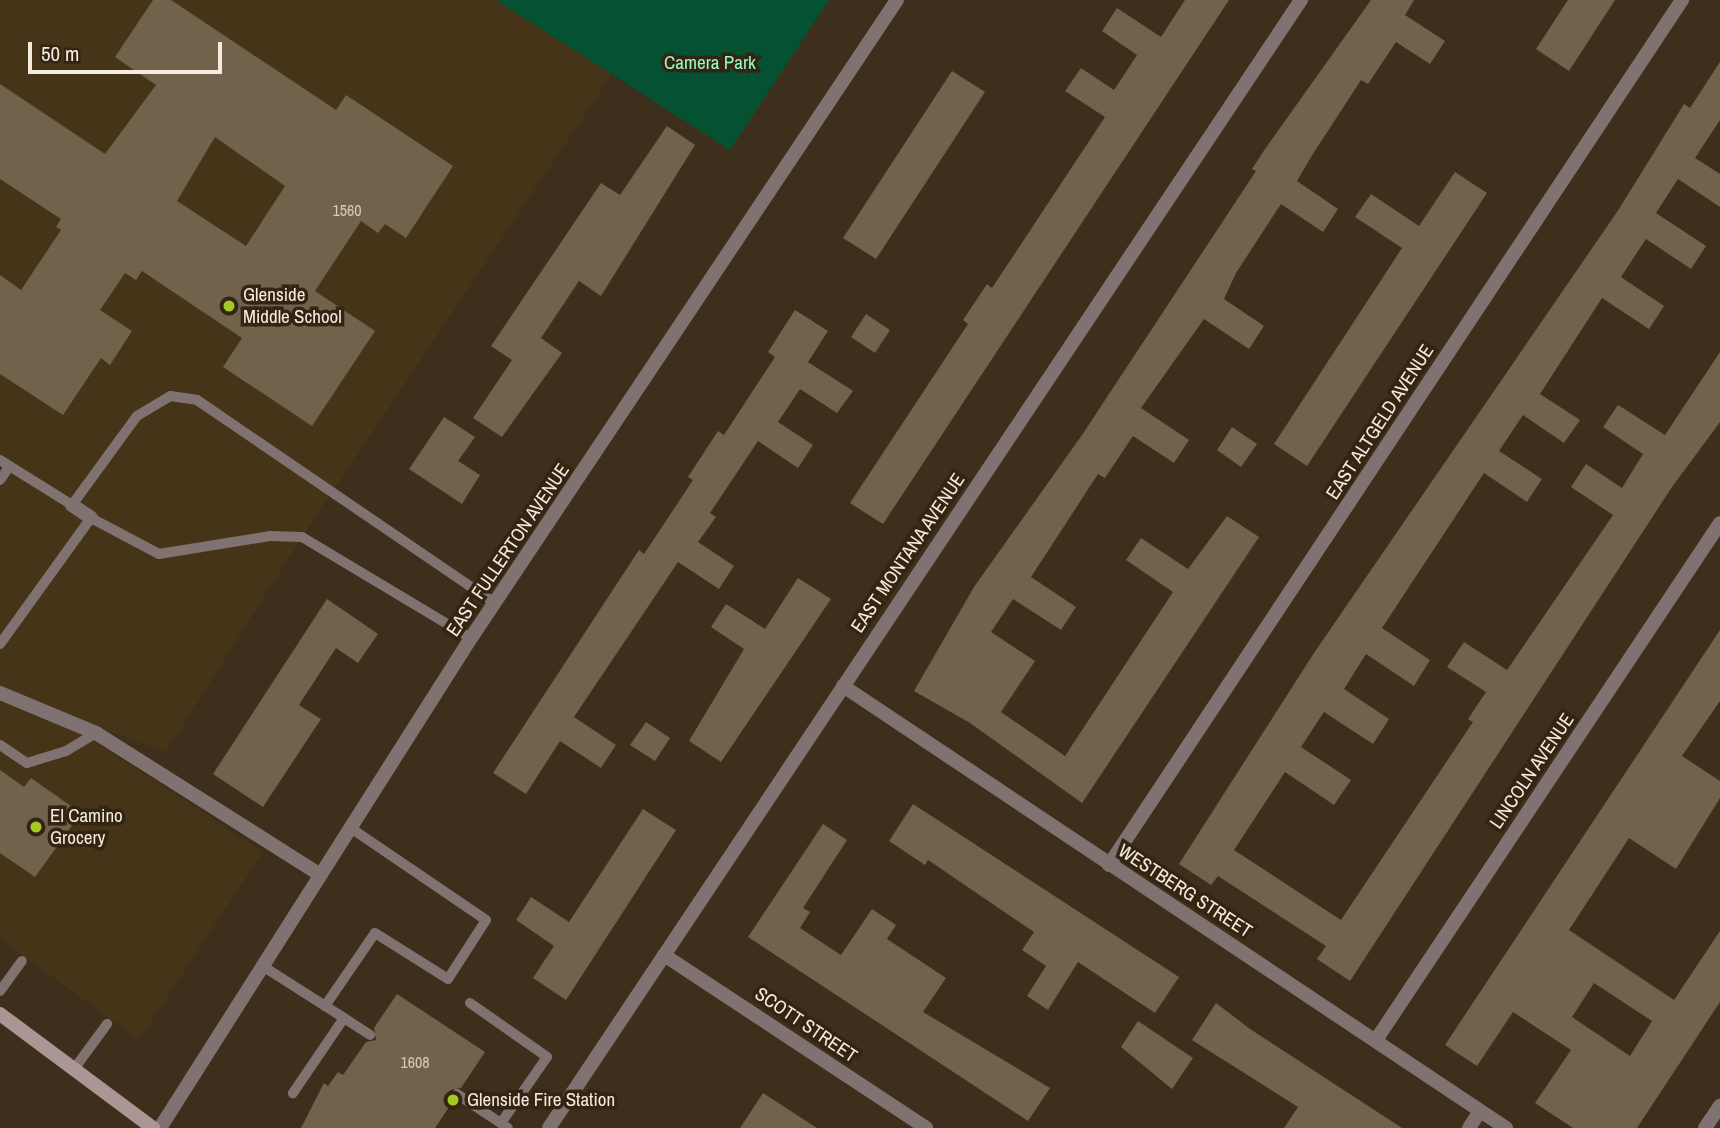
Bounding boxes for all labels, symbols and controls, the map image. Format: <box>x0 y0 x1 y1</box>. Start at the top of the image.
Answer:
scale bar <box>32 28 226 72</box>
text: 50 m <box>41 39 79 68</box>
park label: Camera Park <box>664 52 756 74</box>
house number: 1560 <box>332 200 362 220</box>
place label: Glenside Middle School <box>243 284 342 328</box>
marker: Glenside Middle School <box>221 298 237 314</box>
street label: EAST ALTGELD AVENUE <box>1321 339 1439 505</box>
street label: EAST FULLERTON AVENUE <box>441 459 575 641</box>
street label: EAST MONTANA AVENUE <box>846 468 970 638</box>
street label: LINCOLN AVENUE <box>1485 709 1579 833</box>
place label: El Camino Grocery <box>50 805 123 849</box>
marker: El Camino Grocery <box>28 819 44 835</box>
street label: WESTBERG STREET <box>1114 839 1256 943</box>
street label: SCOTT STREET <box>750 982 862 1068</box>
house number: 1608 <box>400 1052 430 1072</box>
place label: Glenside Fire Station <box>467 1089 615 1111</box>
marker: Glenside Fire Station <box>445 1092 461 1108</box>

